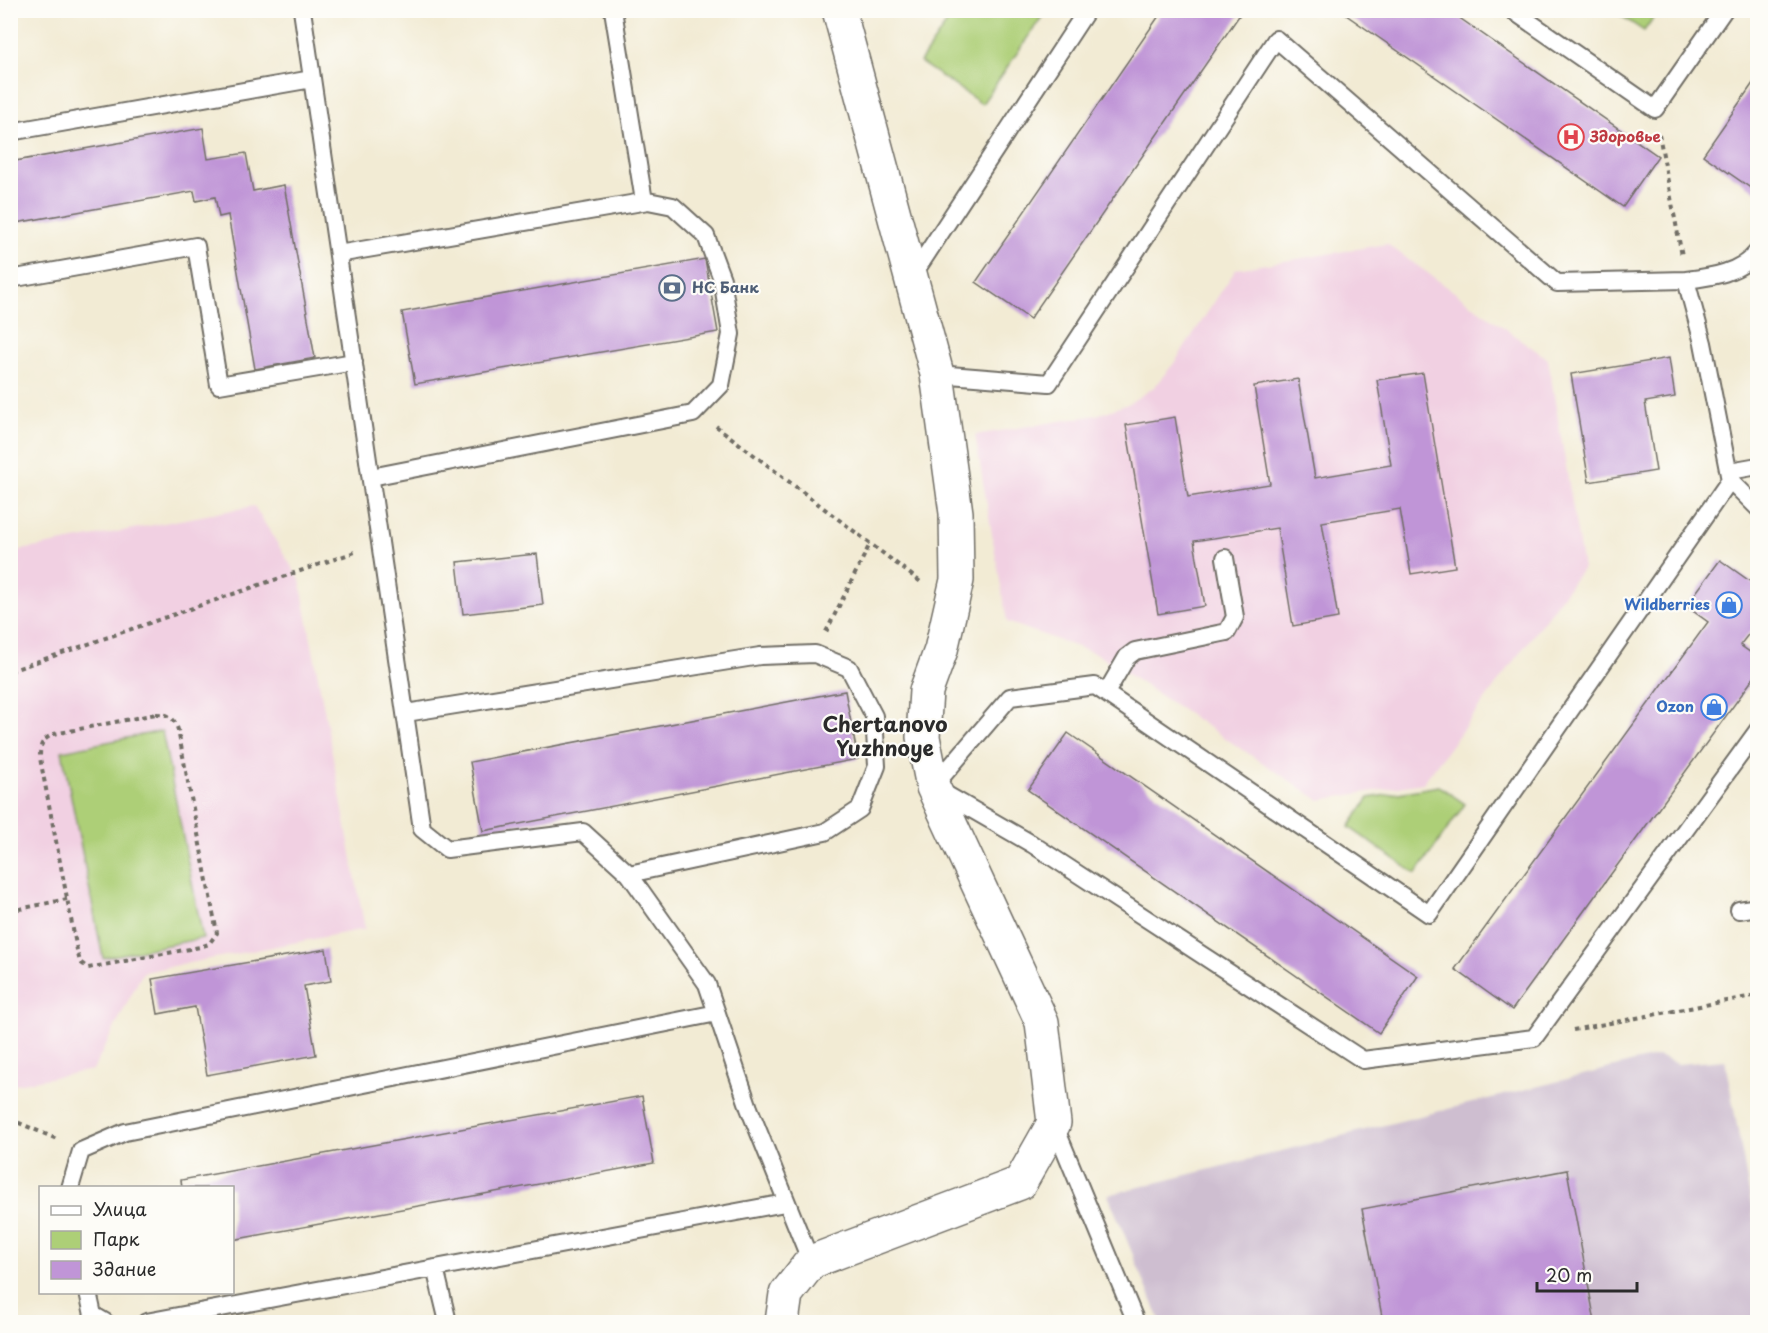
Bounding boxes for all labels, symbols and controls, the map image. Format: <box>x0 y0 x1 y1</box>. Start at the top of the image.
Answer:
hospital icon: Здоровье <box>1556 122 1586 152</box>
place label: Здоровье <box>1589 124 1661 147</box>
bank icon: НС Банк <box>657 273 687 303</box>
place label: НС Банк <box>692 275 759 298</box>
shop icon: Wildberries <box>1714 590 1744 620</box>
place label: Wildberries <box>1624 592 1710 615</box>
shop icon: Ozon <box>1699 692 1729 722</box>
place label: Ozon <box>1656 694 1694 717</box>
district label: Chertanovo Yuzhnoye <box>823 707 947 763</box>
legend <box>39 1186 234 1294</box>
text: Улица <box>93 1195 147 1222</box>
text: Парк <box>93 1225 140 1252</box>
text: Здание <box>93 1255 156 1282</box>
scale bar <box>1537 1255 1638 1293</box>
text: 20 m <box>1546 1261 1592 1288</box>

